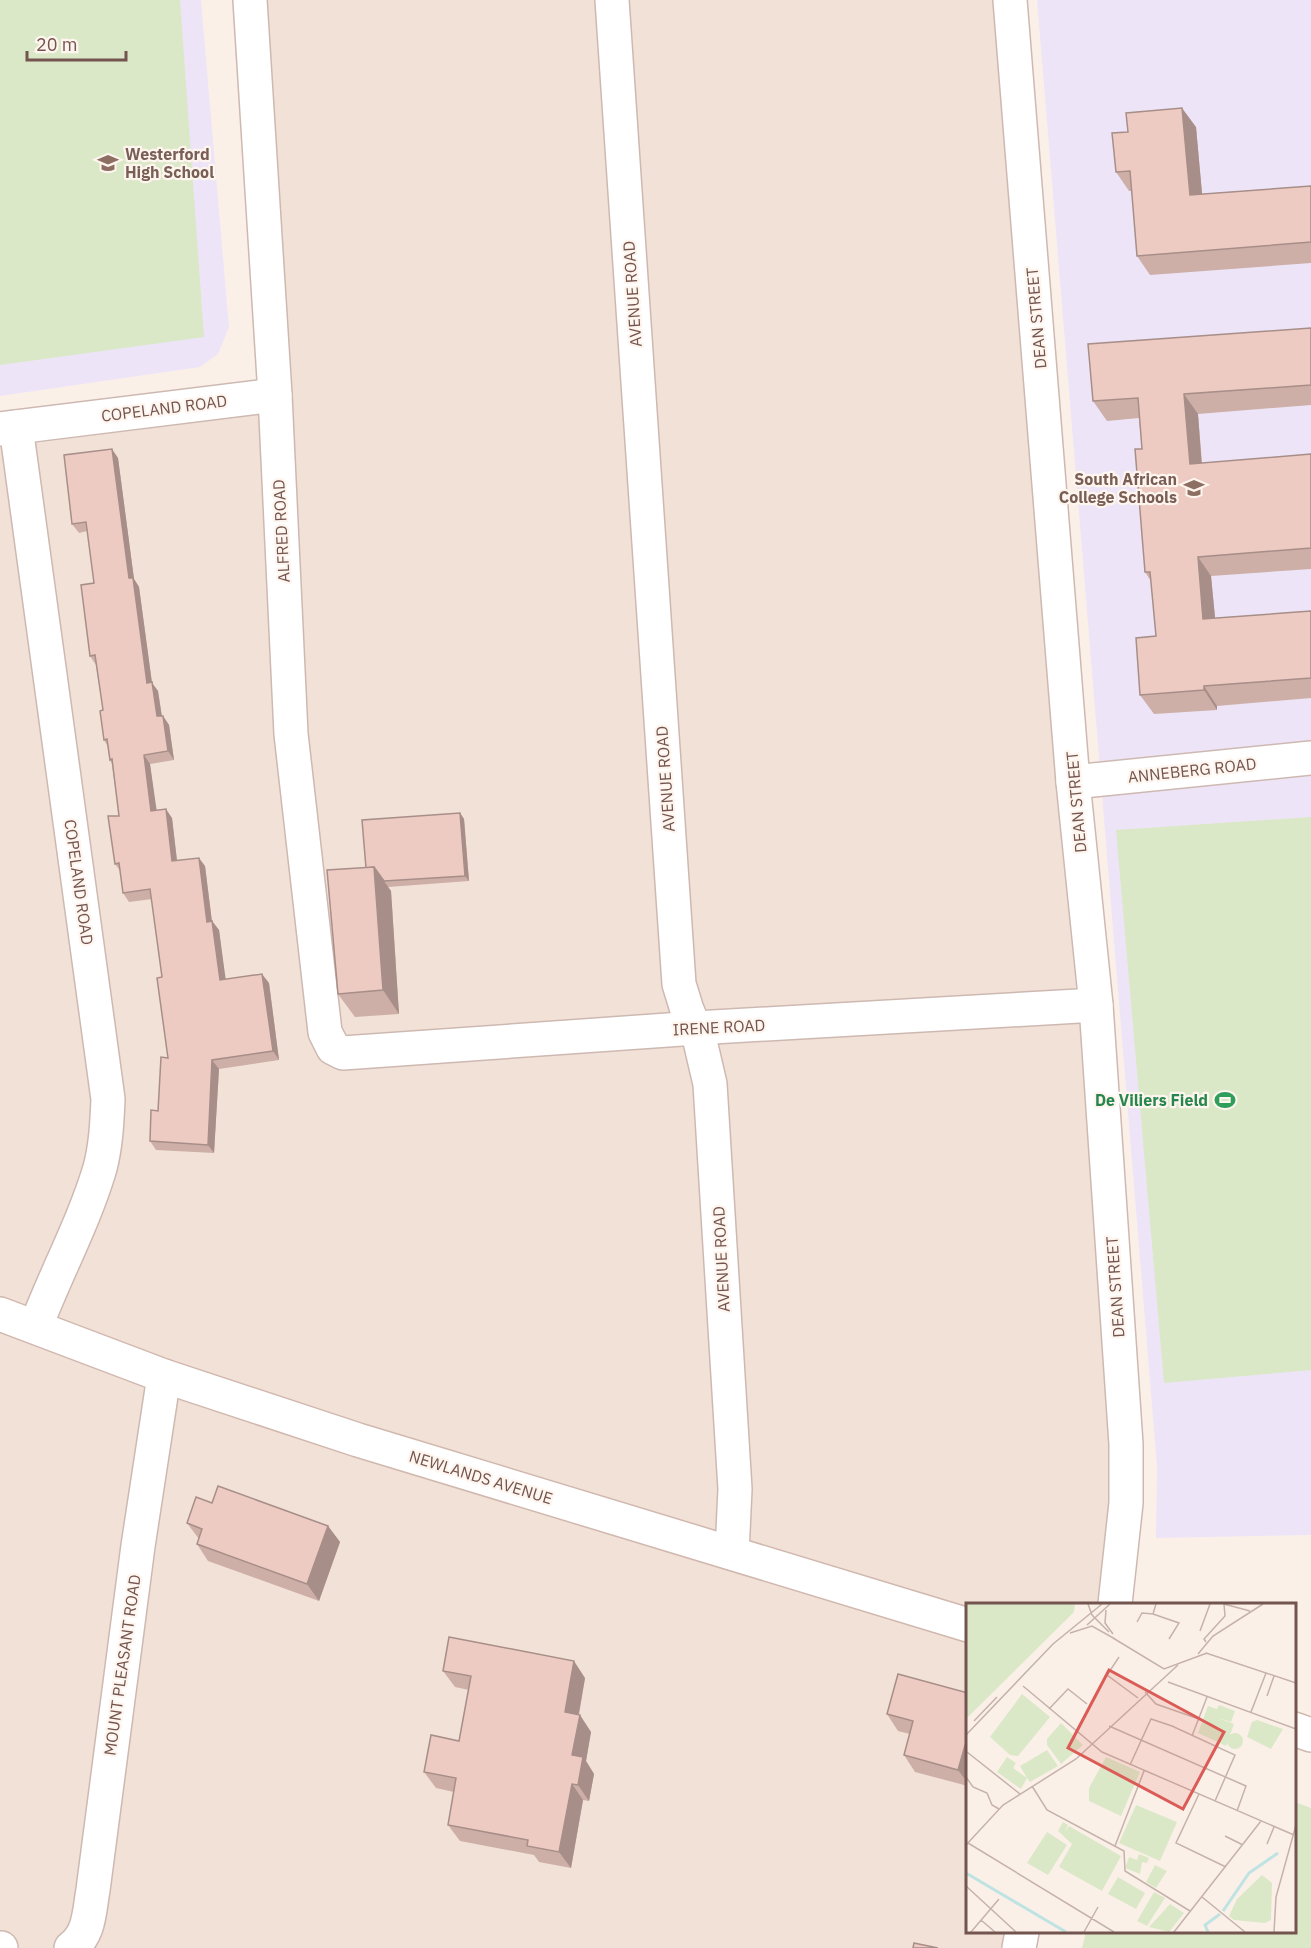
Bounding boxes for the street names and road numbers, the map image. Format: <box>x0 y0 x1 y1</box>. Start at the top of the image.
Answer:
street label: AVENUE ROAD <box>618 240 646 348</box>
street label: DEAN STREET <box>1022 266 1050 370</box>
street label: COPELAND ROAD <box>100 390 228 426</box>
street label: ALFRED ROAD <box>268 479 294 583</box>
street label: AVENUE ROAD <box>651 725 679 833</box>
street label: DEAN STREET <box>1062 750 1090 854</box>
street label: ANNEBERG ROAD <box>1127 753 1257 787</box>
street label: COPELAND ROAD <box>60 818 98 946</box>
street label: IRENE ROAD <box>672 1015 766 1039</box>
street label: AVENUE ROAD <box>708 1205 734 1313</box>
street label: DEAN STREET <box>1101 1236 1129 1338</box>
street label: NEWLANDS AVENUE <box>407 1446 555 1508</box>
street label: MOUNT PLEASANT ROAD <box>99 1573 145 1757</box>

